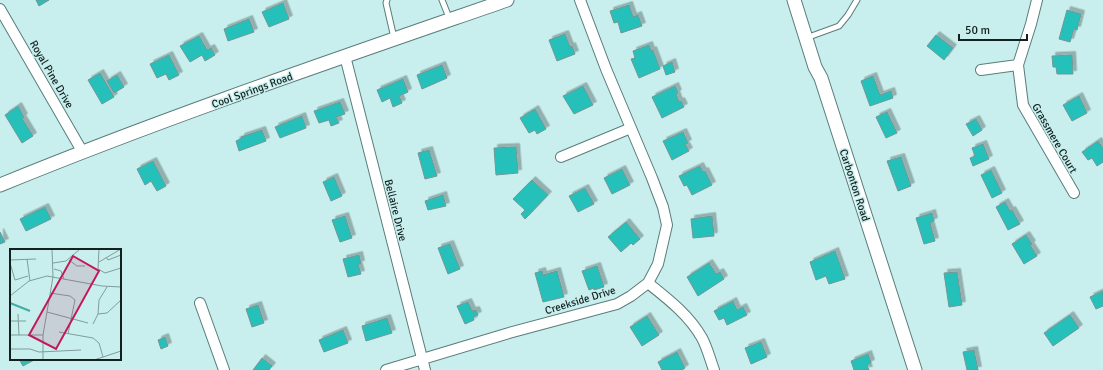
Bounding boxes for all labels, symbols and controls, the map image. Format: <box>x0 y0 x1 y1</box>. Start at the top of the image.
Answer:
scale bar <box>959 16 1027 42</box>
text: 50 m <box>965 23 990 38</box>
street label: Royal Pine Drive <box>27 38 76 110</box>
street label: Cool Springs Road <box>210 70 295 111</box>
street label: Grassmere Court <box>1029 101 1080 176</box>
street label: Carbonton Road <box>837 147 872 223</box>
street label: Bellaire Drive <box>382 178 409 242</box>
inset map <box>10 249 121 360</box>
street label: Creekside Drive <box>543 284 617 317</box>

